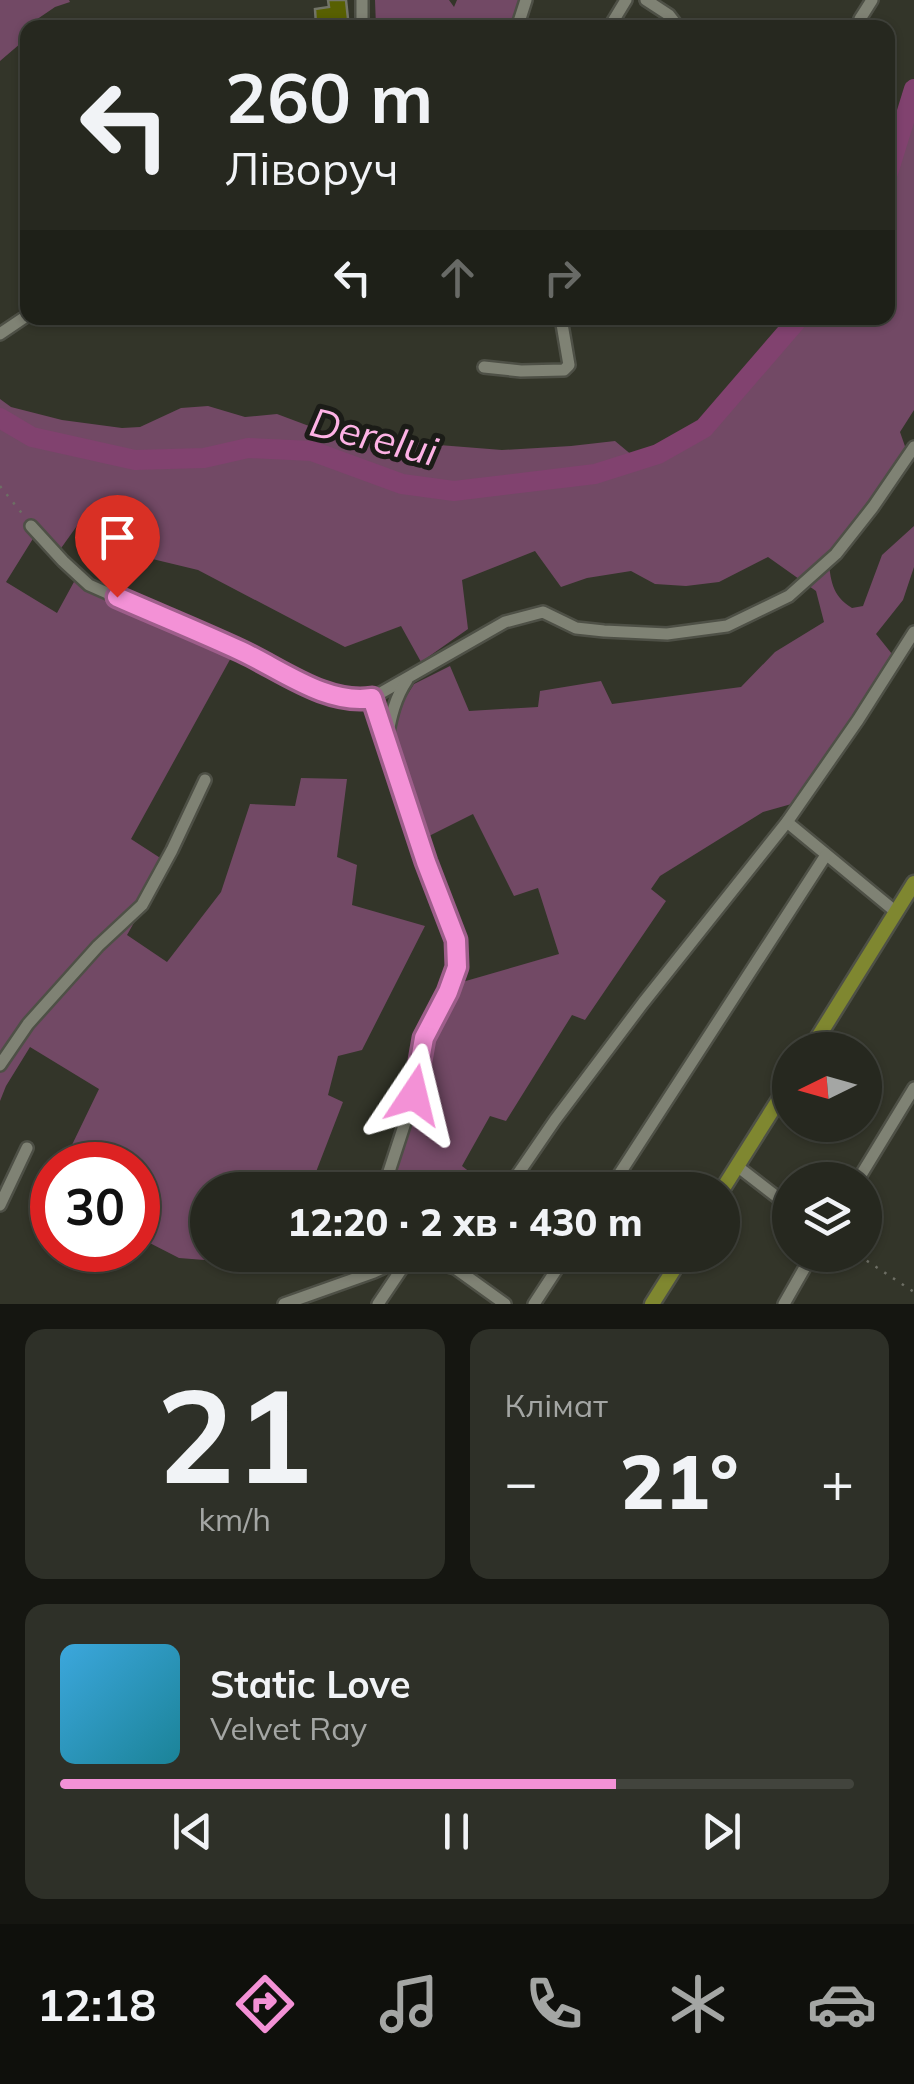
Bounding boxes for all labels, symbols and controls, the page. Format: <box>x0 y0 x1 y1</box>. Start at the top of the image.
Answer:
text: 260 m <box>225 53 433 141</box>
icon: left <box>60 60 190 190</box>
text: Ліворуч <box>225 140 399 196</box>
icon: left <box>325 250 380 305</box>
icon: ahead <box>430 250 485 305</box>
icon: right <box>535 250 590 305</box>
water label: Derelui <box>305 396 443 476</box>
pin <box>75 495 160 598</box>
icon: arrive <box>90 510 145 565</box>
north arrow <box>772 1032 882 1142</box>
map controls <box>772 1032 882 1272</box>
position arrow <box>362 1043 466 1147</box>
speed limit sign: 30 <box>30 1142 160 1272</box>
button: layers <box>772 1162 882 1272</box>
text: 12:20 · 2 хв · 430 m <box>287 1198 643 1246</box>
text: 21 <box>157 1352 313 1516</box>
text: Клімат <box>505 1385 608 1425</box>
text: 21° <box>620 1434 739 1528</box>
text: − <box>505 1447 538 1516</box>
text: + <box>821 1447 854 1516</box>
text: km/h <box>199 1499 271 1539</box>
text: Static Love <box>210 1660 411 1708</box>
text: Velvet Ray <box>210 1708 367 1748</box>
icon: previous <box>165 1804 220 1859</box>
icon: pause <box>429 1804 484 1859</box>
icon: next <box>694 1804 749 1859</box>
icon: directions <box>230 1969 300 2039</box>
icon: music <box>374 1969 444 2039</box>
icon: phone <box>519 1969 589 2039</box>
icon: climate <box>663 1969 733 2039</box>
icon: car <box>807 1969 877 2039</box>
text: 12:18 <box>37 1976 156 2032</box>

